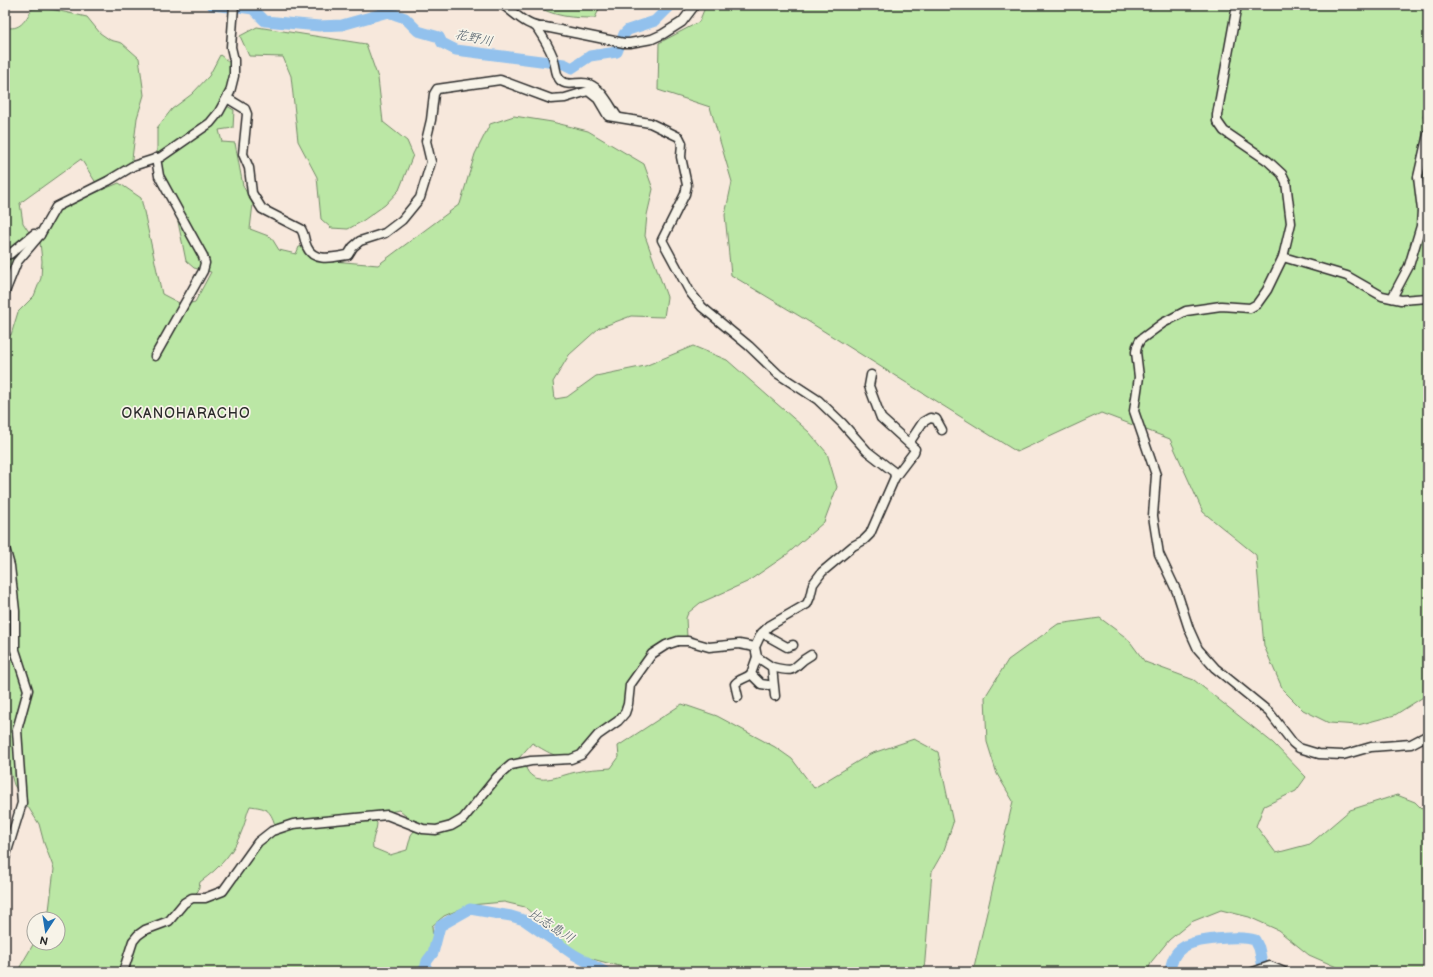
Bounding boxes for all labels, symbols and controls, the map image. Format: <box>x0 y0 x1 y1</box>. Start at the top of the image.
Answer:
water label: 花野川 <box>453 26 495 50</box>
district label: OKANOHARACHO <box>121 405 251 422</box>
water label: 比志島川 <box>525 905 578 947</box>
north arrow <box>26 911 66 951</box>
text: N <box>39 933 49 948</box>

